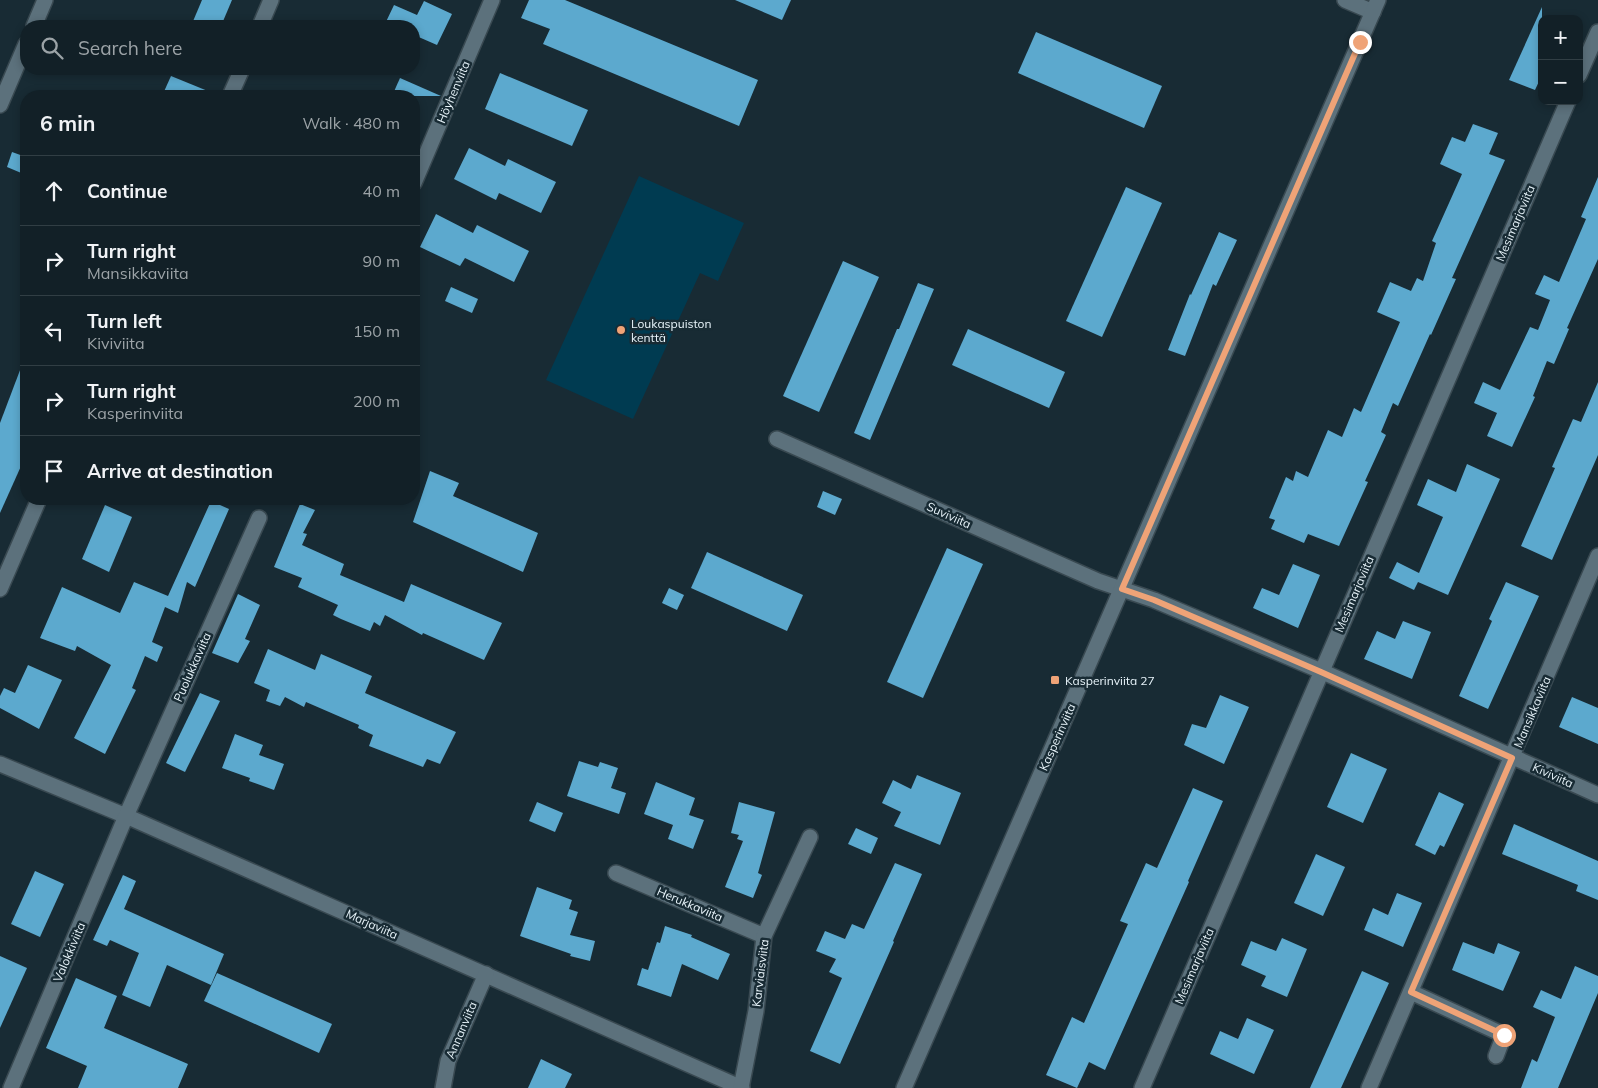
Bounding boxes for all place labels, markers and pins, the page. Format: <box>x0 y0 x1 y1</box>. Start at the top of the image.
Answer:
place label: Loukaspuiston kenttä <box>631 316 711 345</box>
marker: Loukaspuiston kenttä <box>615 324 627 336</box>
place label: Kasperinviita 27 <box>1065 673 1155 688</box>
marker: Kasperinviita 27 <box>1049 674 1061 686</box>

